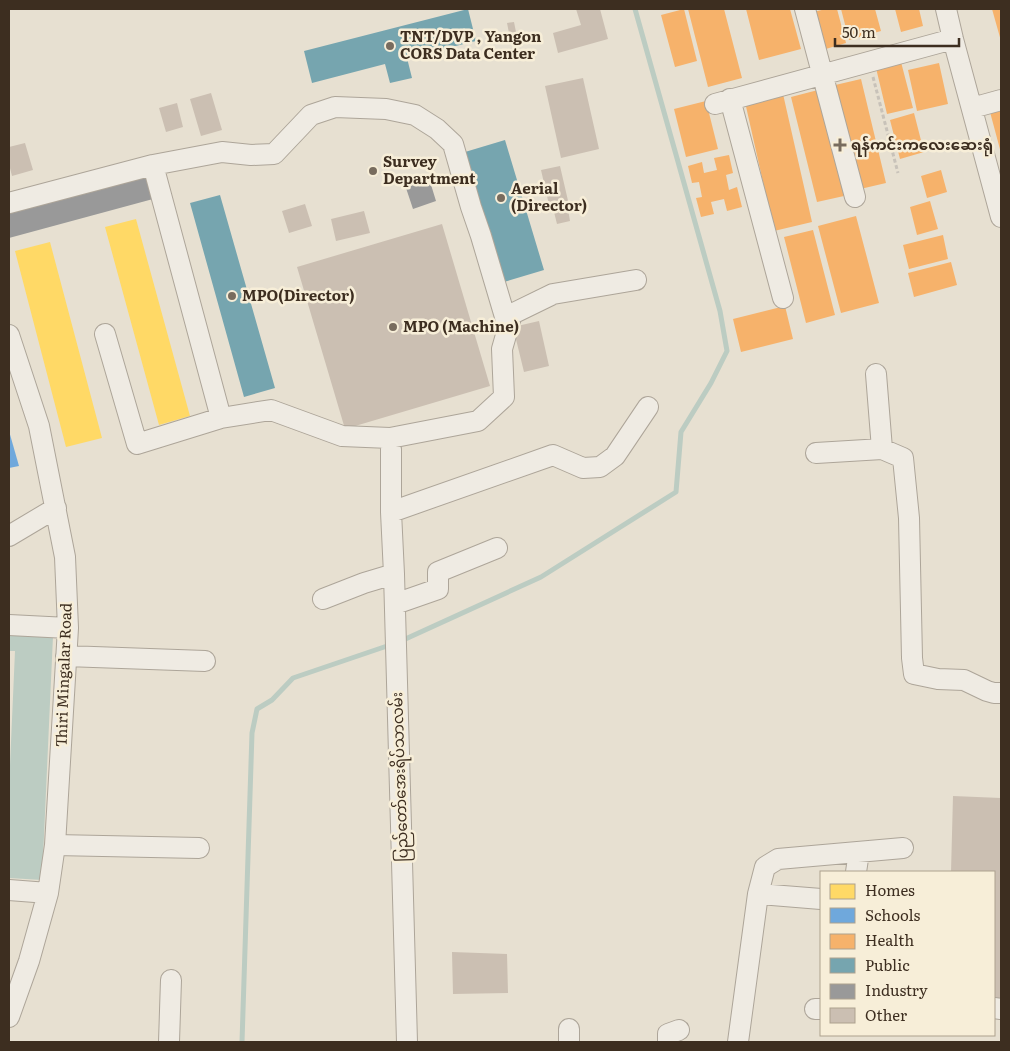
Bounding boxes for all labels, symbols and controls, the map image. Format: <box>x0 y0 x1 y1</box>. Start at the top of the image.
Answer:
scale bar <box>835 15 959 47</box>
text: 50 m <box>842 20 876 43</box>
place label: TNT/DVP , Yangon CORS Data Center <box>400 24 542 64</box>
marker: TNT/DVP , Yangon CORS Data Center <box>384 40 396 52</box>
place label: ရန်ကင်းကလေးဆေးရုံ <box>851 132 993 157</box>
marker: ရန်ကင်းကလေးဆေးရုံ <box>833 138 847 152</box>
place label: Survey Department <box>383 149 476 189</box>
marker: Survey Department <box>367 165 379 177</box>
place label: Aerial (Director) <box>511 176 587 216</box>
marker: Aerial (Director) <box>495 192 507 204</box>
place label: MPO(Director) <box>242 283 355 306</box>
marker: MPO(Director) <box>226 290 238 302</box>
place label: MPO (Machine) <box>403 314 519 337</box>
marker: MPO (Machine) <box>387 321 399 333</box>
street label: Thiri Mingalar Road <box>48 603 77 747</box>
street label: ပြည်တော်အေးရိပ်သာလမ်း <box>384 692 415 862</box>
legend <box>820 871 995 1036</box>
text: Homes <box>865 878 915 901</box>
text: Schools <box>865 903 921 926</box>
text: Health <box>865 928 914 951</box>
text: Public <box>865 953 910 976</box>
text: Industry <box>865 978 928 1001</box>
text: Other <box>865 1003 907 1026</box>

